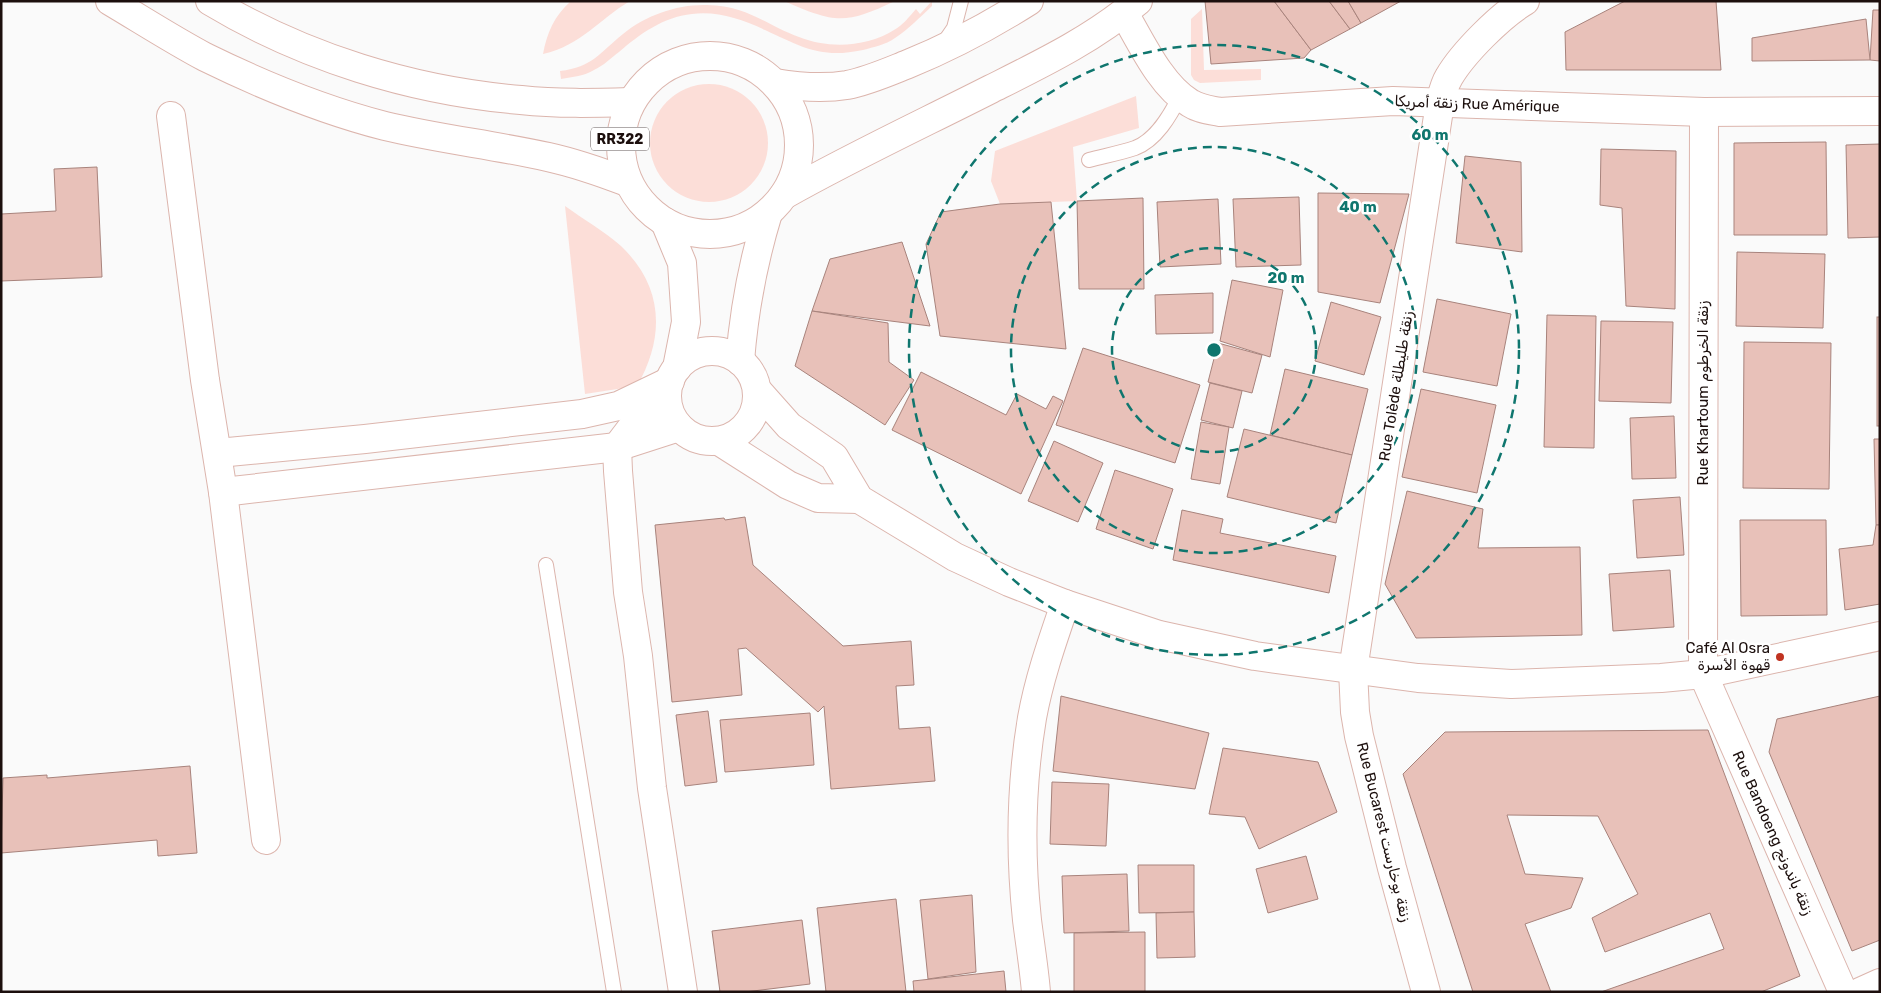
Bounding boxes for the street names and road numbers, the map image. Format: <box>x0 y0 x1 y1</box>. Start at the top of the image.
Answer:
street label: زنقة أمريكا Rue Amérique <box>1394 92 1560 116</box>
road number: RR322 <box>591 128 649 150</box>
street label: Rue Khartoum زنقة الخرطوم <box>1694 300 1713 485</box>
street label: Rue Tolède زنقة طليطلة <box>1375 310 1417 462</box>
street label: Rue Bucarest زنقة بوخارست <box>1353 740 1415 924</box>
street label: Rue Bandoeng زنقة باندونج <box>1727 748 1817 919</box>

